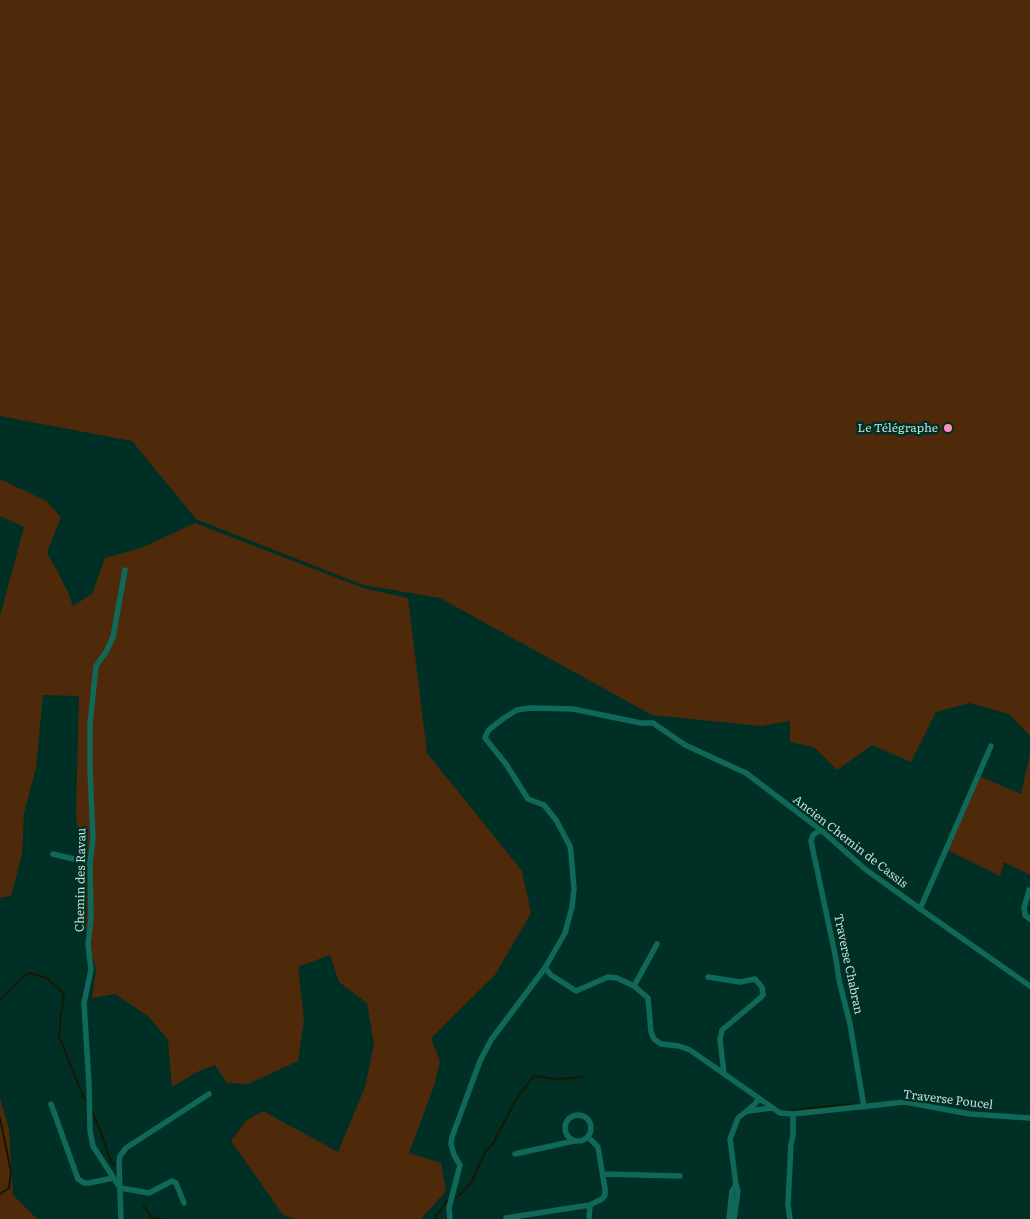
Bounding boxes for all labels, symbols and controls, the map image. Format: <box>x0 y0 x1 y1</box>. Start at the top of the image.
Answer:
place label: Le Télégraphe <box>857 421 938 435</box>
marker: Le Télégraphe <box>942 422 954 434</box>
street label: Ancien Chemin de Cassis <box>790 793 910 891</box>
street label: Chemin des Ravau <box>73 828 89 932</box>
street label: Traverse Chabran <box>830 912 866 1016</box>
street label: Traverse Poucel <box>902 1087 994 1113</box>

